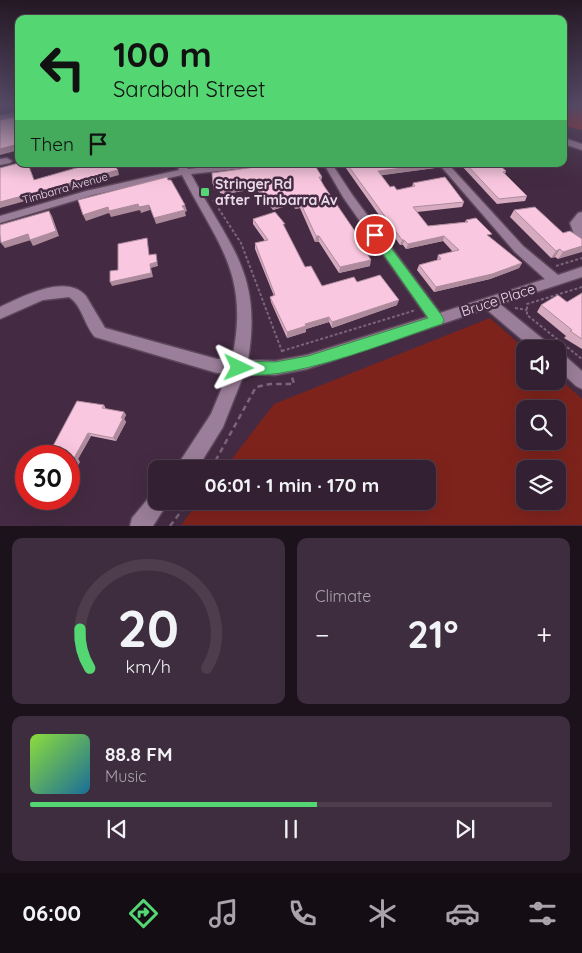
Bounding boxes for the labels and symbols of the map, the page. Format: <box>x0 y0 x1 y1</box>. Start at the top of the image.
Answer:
street label: Timbarra Avenue <box>21 169 109 207</box>
place label: Stringer Rd after Timbarra Av <box>215 175 338 209</box>
marker: Stringer Rd after Timbarra Av <box>199 186 211 198</box>
pin <box>354 214 396 256</box>
street label: Bruce Place <box>459 280 537 320</box>
position arrow <box>212 341 264 393</box>
speed limit sign: 30 <box>15 445 80 510</box>

